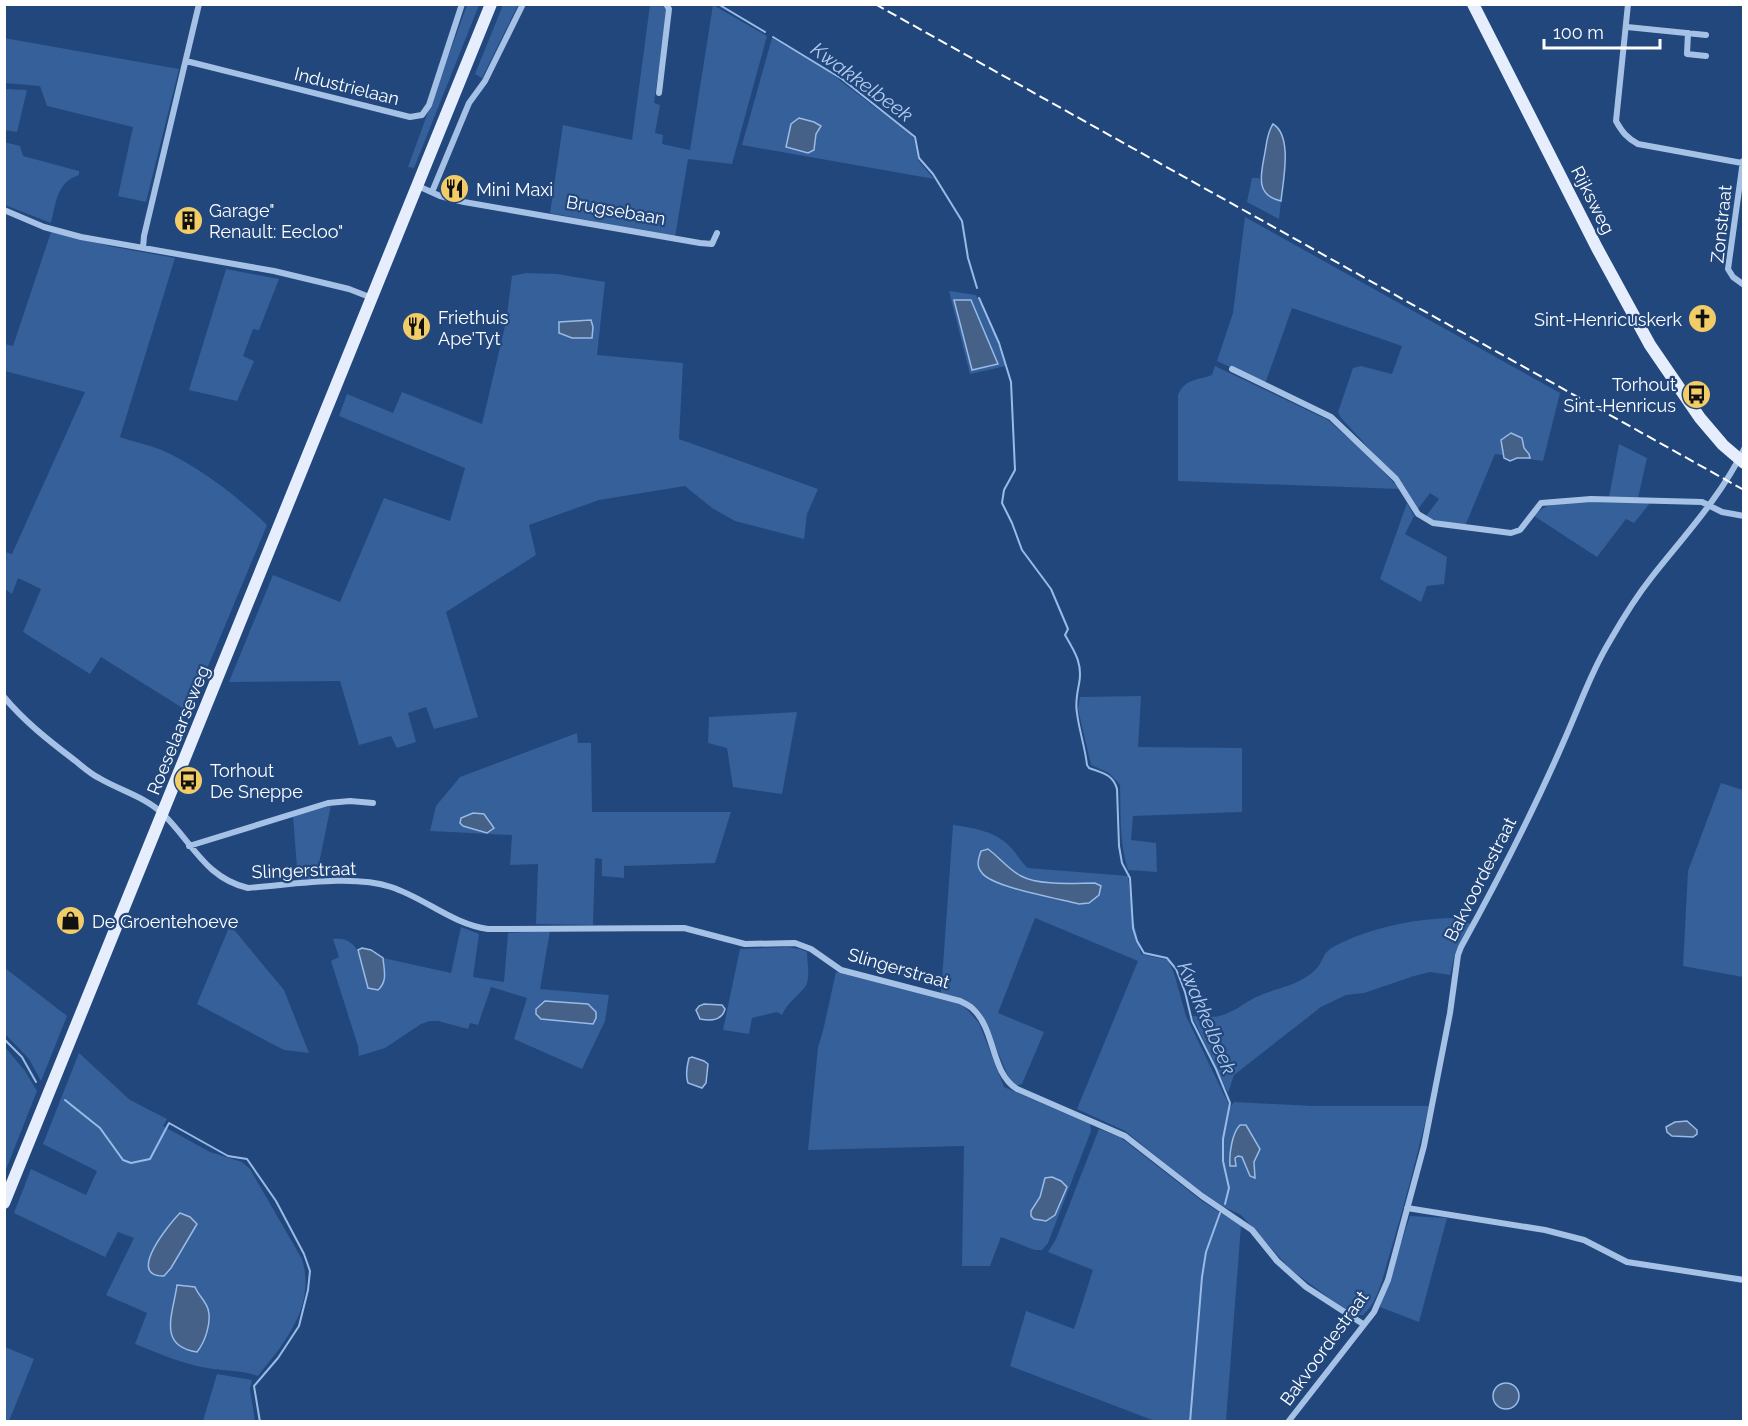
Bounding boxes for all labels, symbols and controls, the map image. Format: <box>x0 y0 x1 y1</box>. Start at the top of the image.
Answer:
scale bar <box>1544 12 1660 50</box>
text: 100 m <box>1553 22 1604 43</box>
water label: Kwakkelbeek <box>806 37 918 127</box>
street label: Industrielaan <box>292 63 402 109</box>
street label: Rijksweg <box>1567 162 1619 238</box>
restaurant icon: Mini Maxi <box>439 173 471 205</box>
place label: Mini Maxi <box>476 179 553 200</box>
street label: Zonstraat <box>1706 184 1736 264</box>
street label: Brugsebaan <box>565 191 667 229</box>
place label: Garage" Renault: Eecloo" <box>209 200 343 242</box>
building icon: Garage" Renault: Eecloo" <box>172 204 204 236</box>
church icon: Sint-Henricuskerk <box>1687 303 1719 335</box>
place label: Friethuis Ape'Tyt <box>438 307 509 349</box>
place label: Sint-Henricuskerk <box>1534 309 1682 330</box>
restaurant icon: Friethuis Ape'Tyt <box>401 311 433 343</box>
place label: Torhout Sint-Henricus <box>1563 374 1676 416</box>
bus stop icon: Torhout Sint-Henricus <box>1681 378 1713 410</box>
street label: Roeselaarseweg <box>142 662 214 798</box>
place label: Torhout De Sneppe <box>210 760 303 802</box>
bus stop icon: Torhout De Sneppe <box>173 764 205 796</box>
street label: Bakvoordestraat <box>1440 813 1520 945</box>
street label: Slingerstraat <box>251 858 357 882</box>
shop icon: De Groentehoeve <box>55 905 87 937</box>
place label: De Groentehoeve <box>92 911 239 932</box>
street label: Slingerstraat <box>846 943 952 993</box>
water label: Kwakkelbeek <box>1172 958 1242 1078</box>
street label: Bakvoordestraat <box>1275 1287 1373 1409</box>

